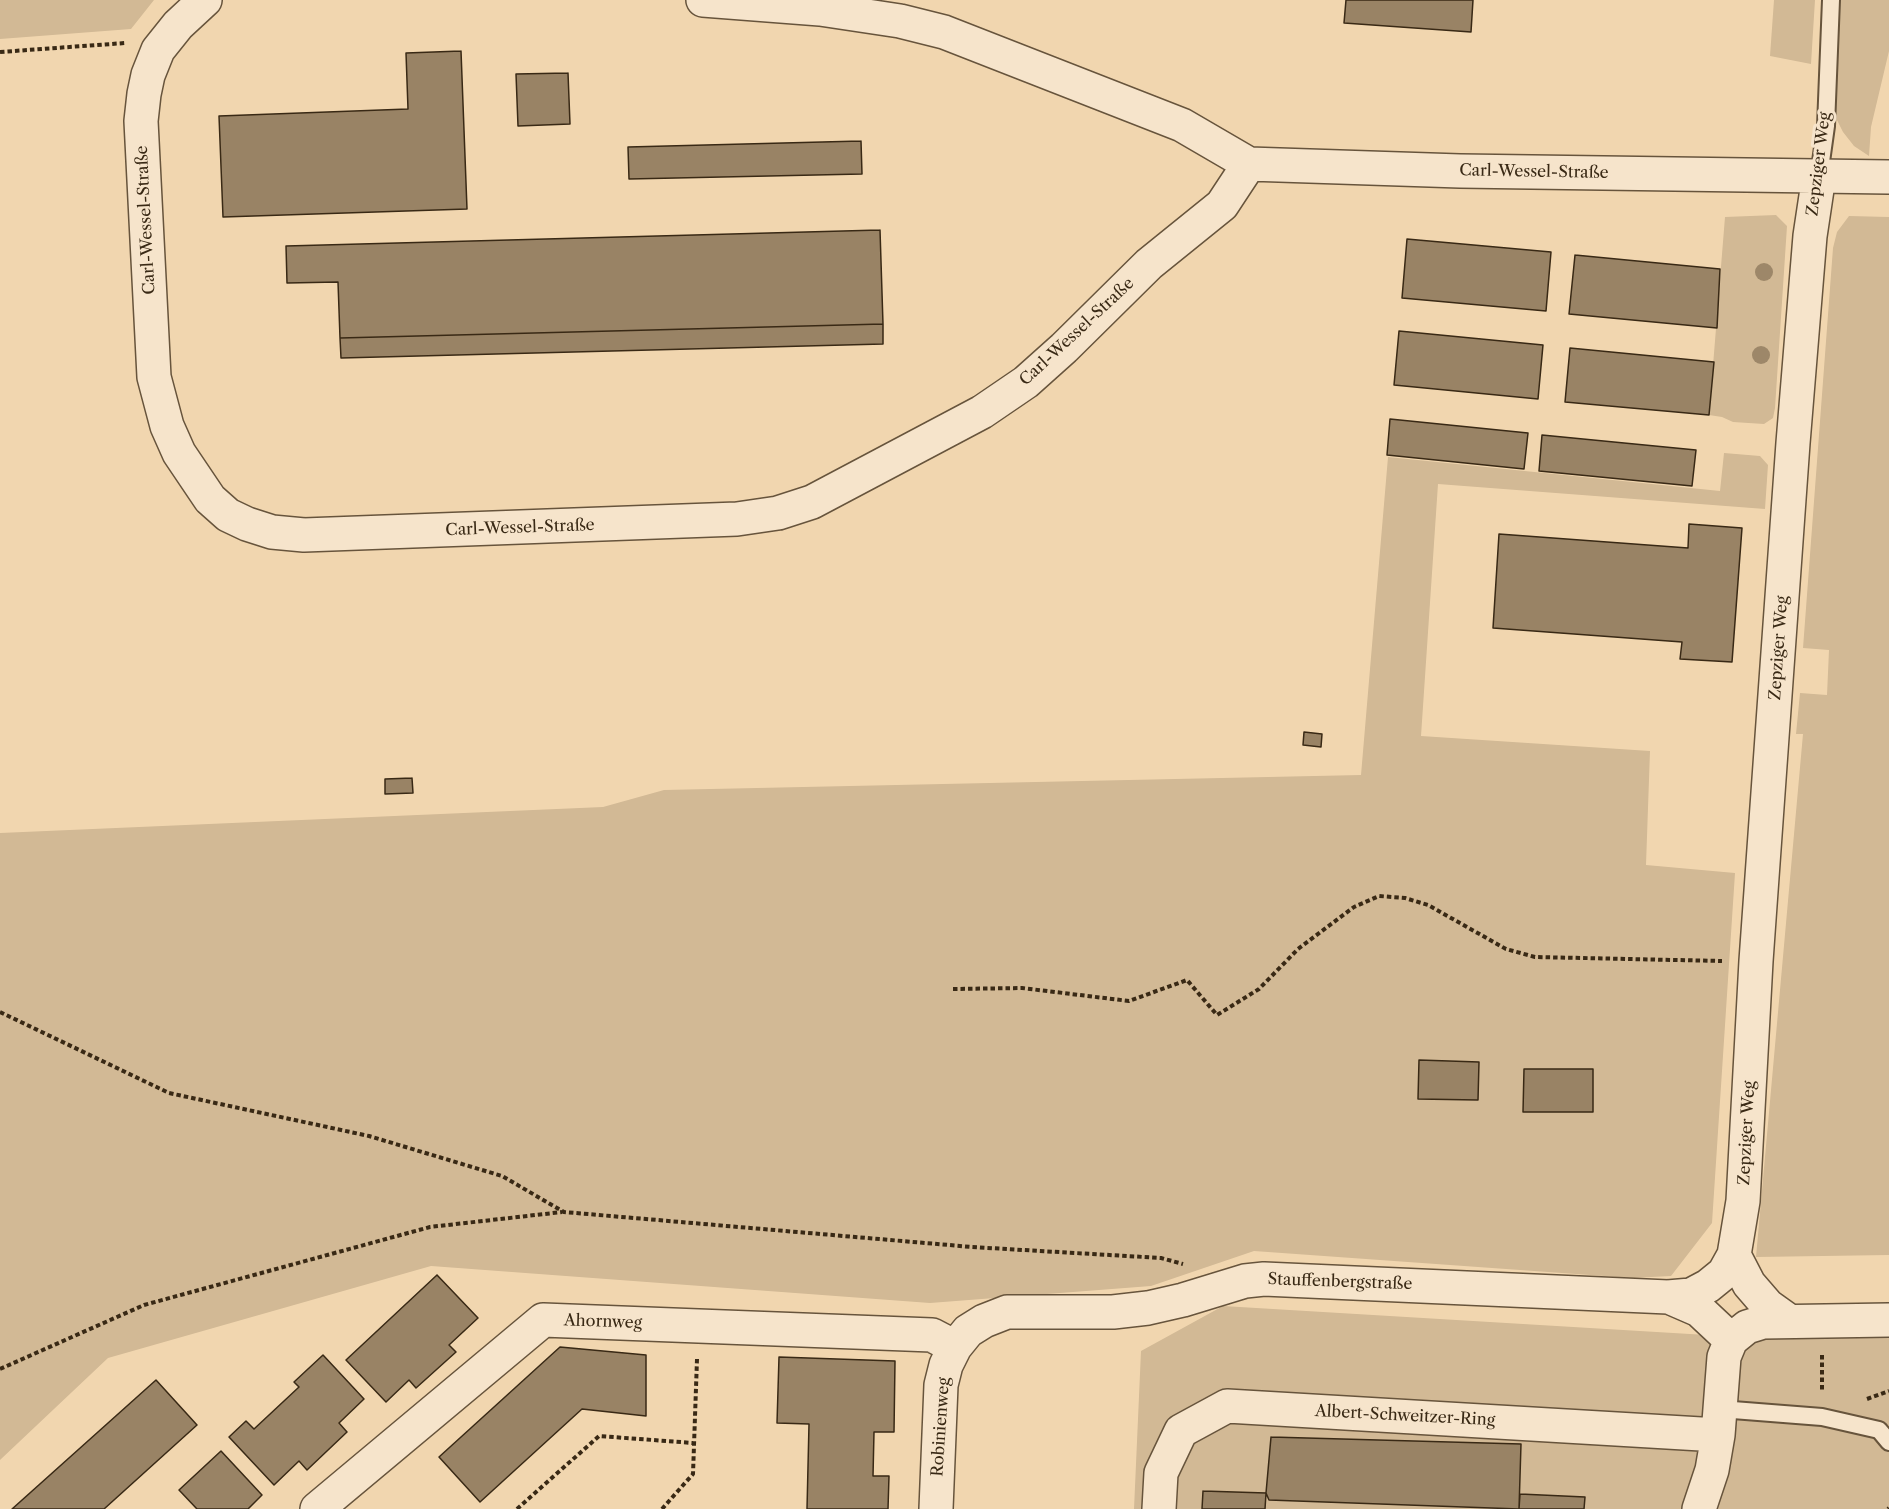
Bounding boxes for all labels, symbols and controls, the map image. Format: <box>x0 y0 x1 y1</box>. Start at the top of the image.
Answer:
street label: Zepziger Weg <box>1803 111 1835 217</box>
street label: Carl-Wessel-Straße <box>133 145 159 295</box>
street label: Carl-Wessel-Straße <box>1459 161 1609 183</box>
street label: Carl-Wessel-Straße <box>1016 274 1138 390</box>
street label: Carl-Wessel-Straße <box>445 516 595 540</box>
street label: Zepziger Weg <box>1766 595 1792 701</box>
street label: Zepziger Weg <box>1735 1080 1759 1186</box>
street label: Stauffenbergstraße <box>1267 1270 1413 1294</box>
street label: Ahornweg <box>564 1311 642 1333</box>
street label: Robinienweg <box>928 1377 954 1477</box>
street label: Albert-Schweitzer-Ring <box>1314 1402 1496 1430</box>

